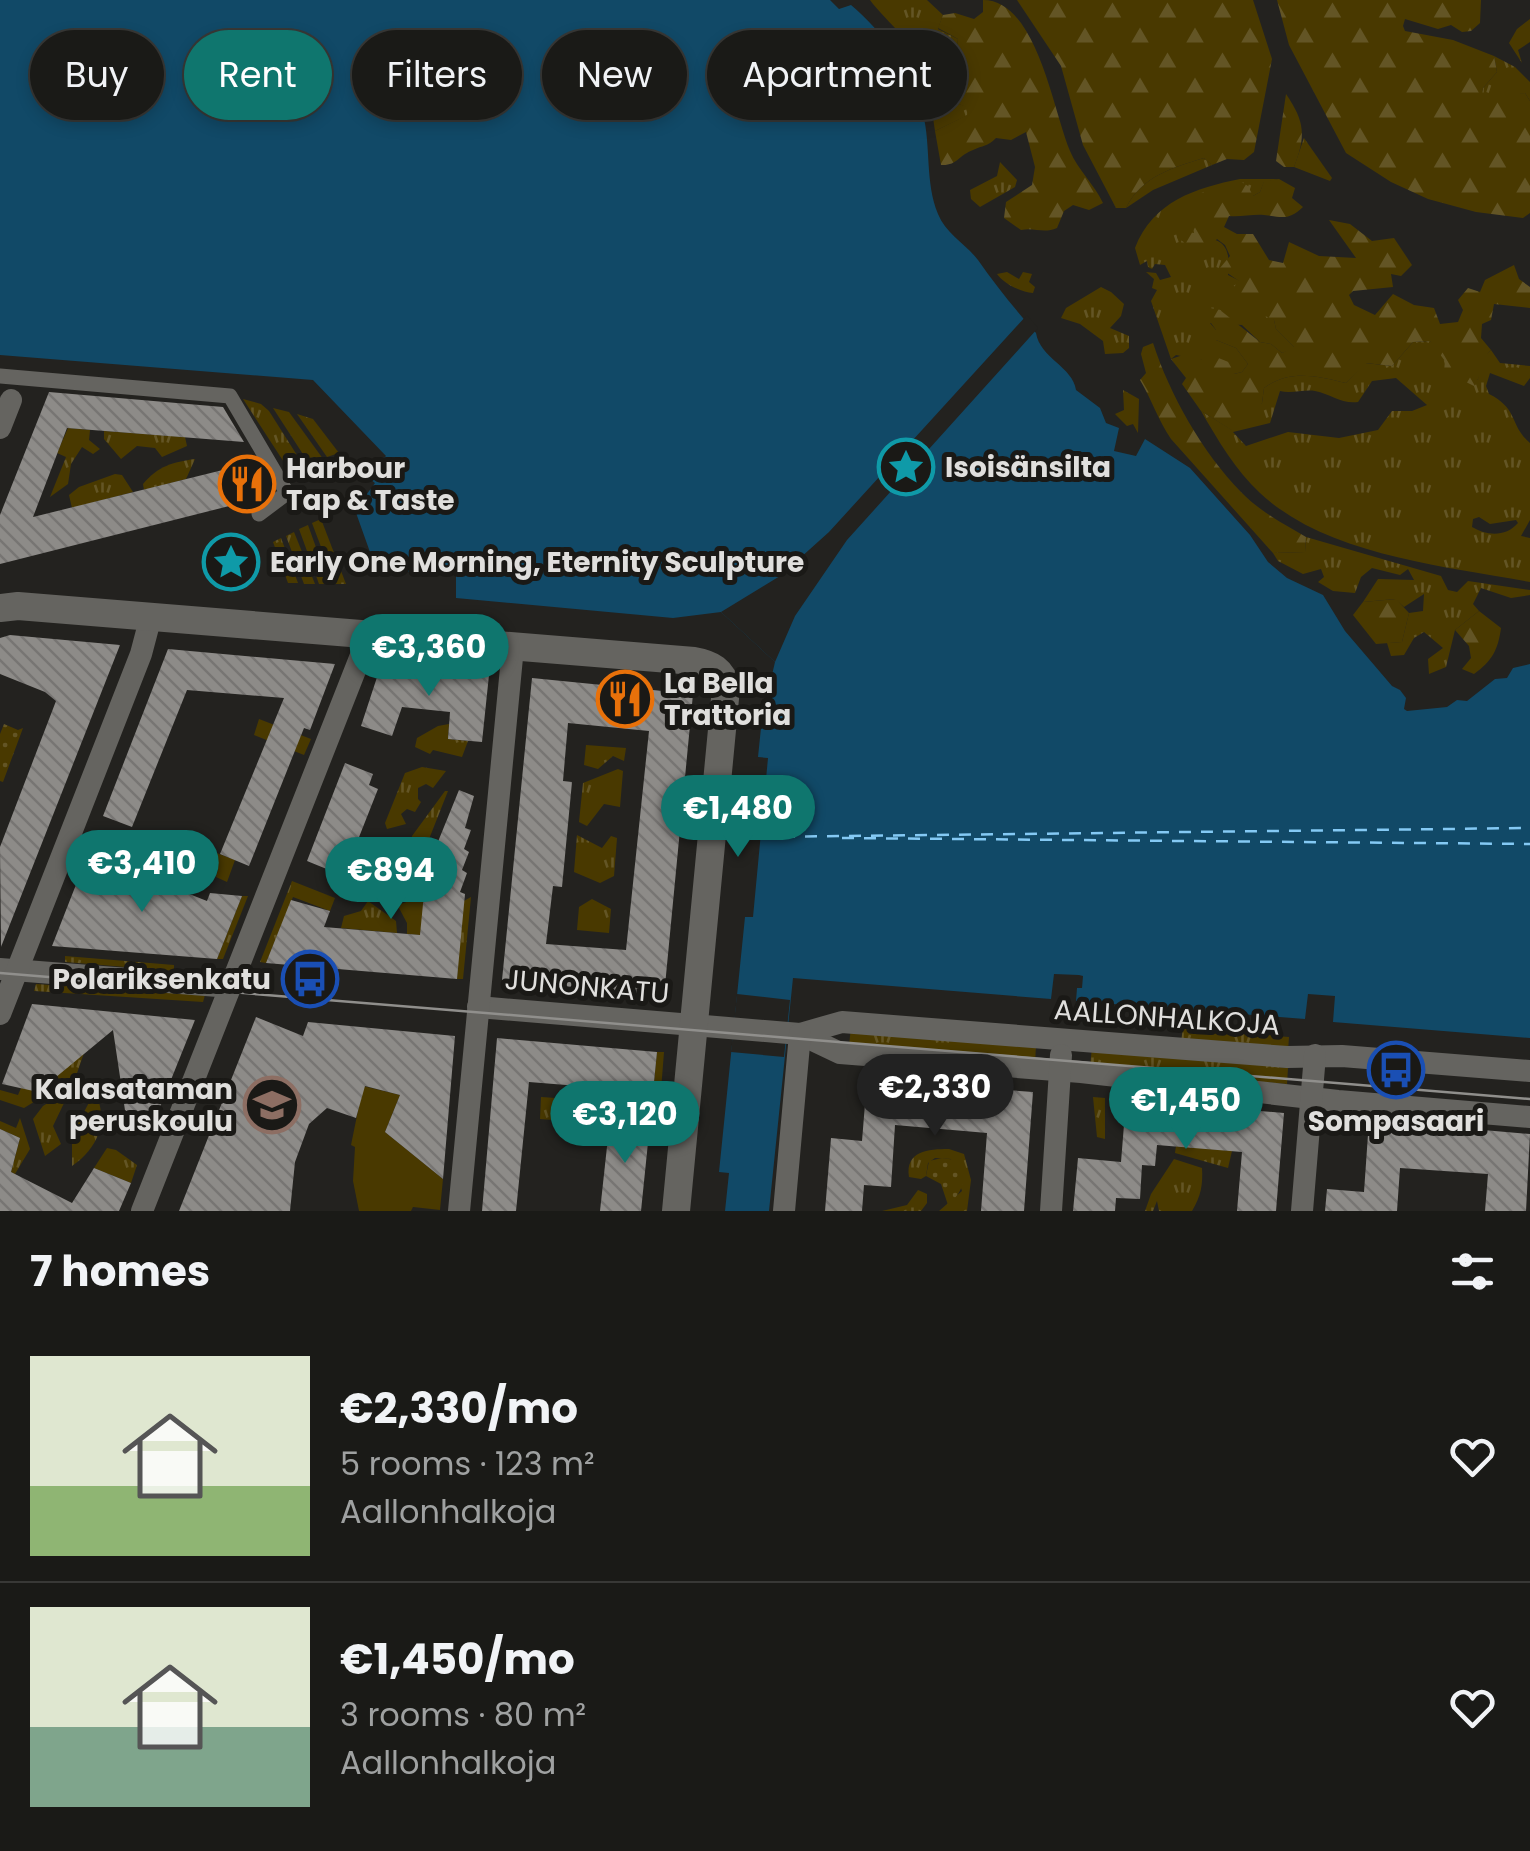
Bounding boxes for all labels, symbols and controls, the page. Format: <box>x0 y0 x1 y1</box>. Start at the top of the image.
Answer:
chip: Buy <box>30 30 164 120</box>
chip: Rent <box>184 30 332 120</box>
chip: Filters <box>352 30 522 120</box>
chip: New <box>542 30 687 120</box>
chip: Apartment <box>707 30 967 120</box>
place icon: Isoisänsilta <box>876 437 936 497</box>
place label: Isoisänsilta <box>945 448 1111 487</box>
place label: Harbour Tap & Taste <box>286 449 455 520</box>
restaurant icon: Harbour Tap & Taste <box>217 454 277 514</box>
place icon: Early One Morning, Eternity Sculpture <box>201 532 261 592</box>
place label: Early One Morning, Eternity Sculpture <box>270 543 804 582</box>
pin: €3,360 <box>348 614 510 699</box>
text: €3,360 <box>372 624 486 669</box>
place label: La Bella Trattoria <box>664 664 791 735</box>
restaurant icon: La Bella Trattoria <box>595 669 655 729</box>
pin: €1,480 <box>657 775 819 860</box>
text: €1,480 <box>683 785 793 830</box>
pin: €3,410 <box>61 830 223 915</box>
pin: €894 <box>332 837 450 922</box>
text: €3,410 <box>88 840 196 885</box>
text: €894 <box>347 847 435 892</box>
bus stop icon: Polariksenkatu <box>280 949 340 1009</box>
place label: Polariksenkatu <box>53 960 271 999</box>
street label: JUNONKATU <box>503 960 671 1013</box>
street label: AALLONHALKOJA <box>1053 990 1281 1045</box>
bus stop icon: Sompasaari <box>1366 1040 1426 1100</box>
pin: €2,330 <box>854 1054 1016 1139</box>
text: €2,330 <box>879 1064 991 1109</box>
pin: €1,450 <box>1105 1067 1267 1152</box>
place label: Kalasataman peruskoulu <box>35 1070 233 1141</box>
school or university icon: Kalasataman peruskoulu <box>242 1075 302 1135</box>
text: €1,450 <box>1131 1077 1241 1122</box>
pin: €3,120 <box>544 1081 706 1166</box>
text: €3,120 <box>572 1091 678 1136</box>
place label: Sompasaari <box>1308 1102 1484 1141</box>
text: 7 homes <box>30 1242 210 1301</box>
icon: filters <box>1445 1244 1500 1299</box>
text: €2,330/mo <box>340 1379 578 1438</box>
icon: home <box>110 1396 230 1516</box>
icon: heart <box>1445 1429 1500 1484</box>
text: 5 rooms · 123 m² <box>340 1441 595 1486</box>
text: Aallonhalkoja <box>340 1489 556 1534</box>
text: €1,450/mo <box>340 1630 575 1689</box>
icon: home <box>110 1647 230 1767</box>
icon: heart <box>1445 1680 1500 1735</box>
text: 3 rooms · 80 m² <box>340 1692 586 1737</box>
text: Aallonhalkoja <box>340 1740 556 1785</box>

